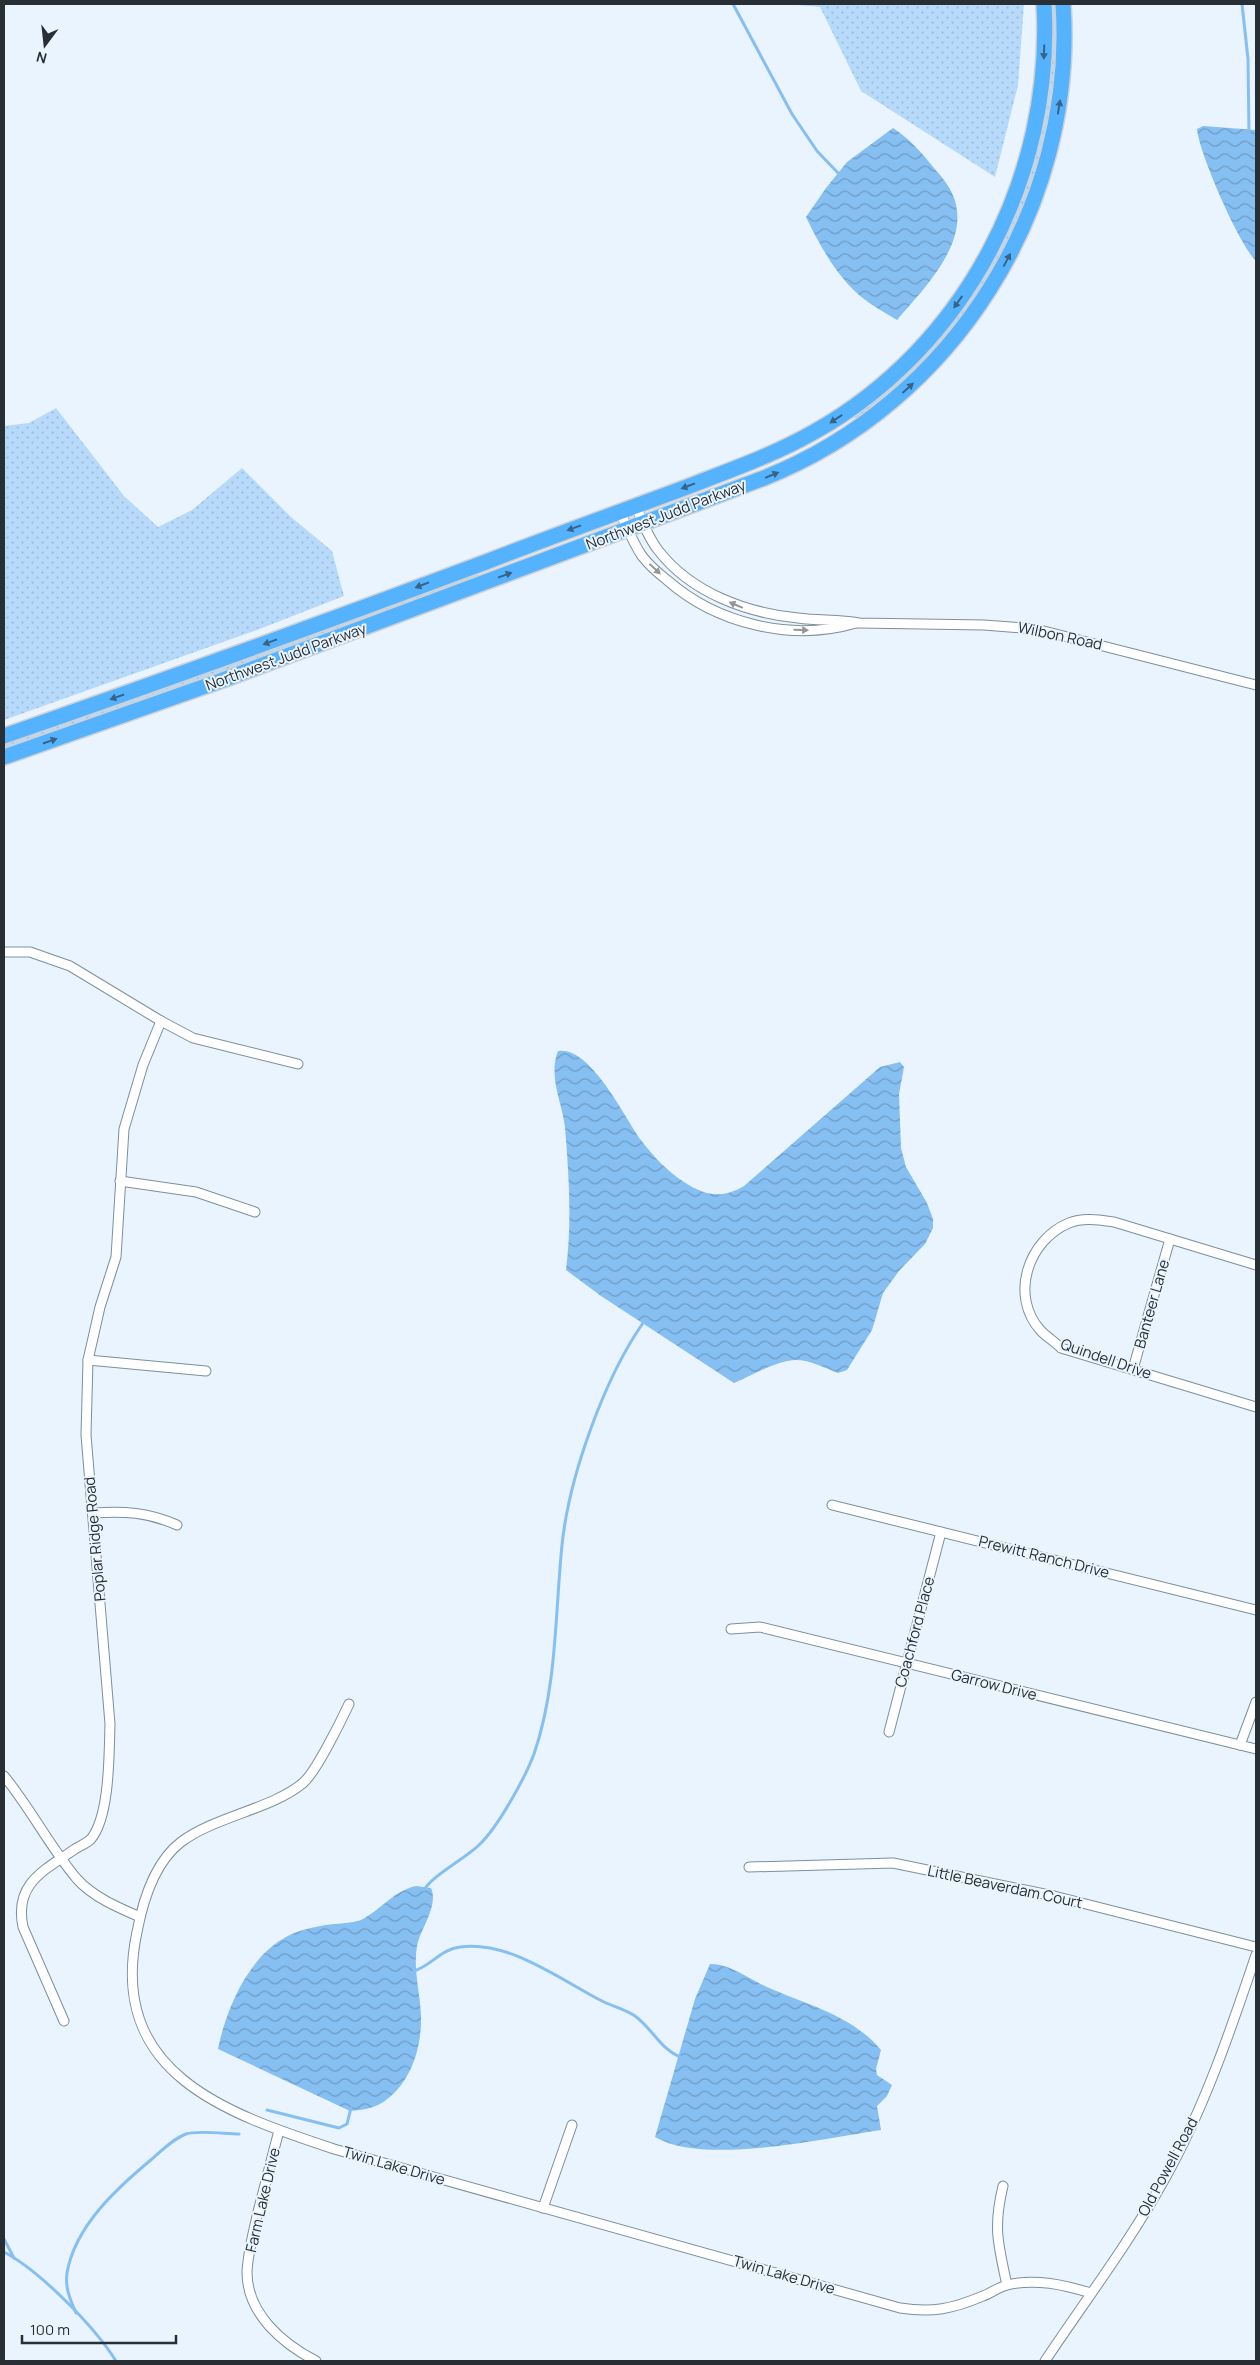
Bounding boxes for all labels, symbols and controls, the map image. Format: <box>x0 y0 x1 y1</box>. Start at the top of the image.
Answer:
north arrow <box>20 20 70 70</box>
one-way arrow <box>1040 45 1048 61</box>
text: N <box>34 48 49 69</box>
one-way arrow <box>1055 99 1063 115</box>
one-way arrow <box>1003 253 1011 268</box>
one-way arrow <box>953 295 963 309</box>
one-way arrow <box>901 382 913 394</box>
one-way arrow <box>829 414 842 424</box>
one-way arrow <box>764 471 779 478</box>
street label: Northwest Judd Parkway <box>583 474 749 555</box>
one-way arrow <box>680 482 695 490</box>
one-way arrow <box>567 525 582 532</box>
one-way arrow <box>648 563 660 575</box>
one-way arrow <box>497 571 512 578</box>
one-way arrow <box>414 581 429 589</box>
one-way arrow <box>729 600 743 608</box>
street label: Wilbon Road <box>1016 616 1104 655</box>
street label: Northwest Judd Parkway <box>202 618 369 695</box>
one-way arrow <box>793 626 809 634</box>
one-way arrow <box>262 638 277 646</box>
one-way arrow <box>109 693 124 701</box>
one-way arrow <box>43 736 58 744</box>
street label: Banteer Lane <box>1129 1257 1174 1351</box>
street label: Quindell Drive <box>1058 1333 1155 1384</box>
street label: Poplar Ridge Road <box>79 1476 110 1602</box>
street label: Prewitt Ranch Drive <box>977 1530 1112 1583</box>
street label: Coachford Place <box>890 1574 939 1690</box>
street label: Garrow Drive <box>949 1664 1039 1705</box>
street label: Little Beaverdam Court <box>926 1860 1084 1913</box>
street label: Old Powell Road <box>1133 2114 1203 2220</box>
street label: Twin Lake Drive <box>341 2141 448 2190</box>
street label: Farm Lake Drive <box>240 2145 285 2254</box>
street label: Twin Lake Drive <box>731 2250 838 2299</box>
scale bar <box>22 2312 176 2344</box>
text: 100 m <box>30 2319 70 2340</box>

